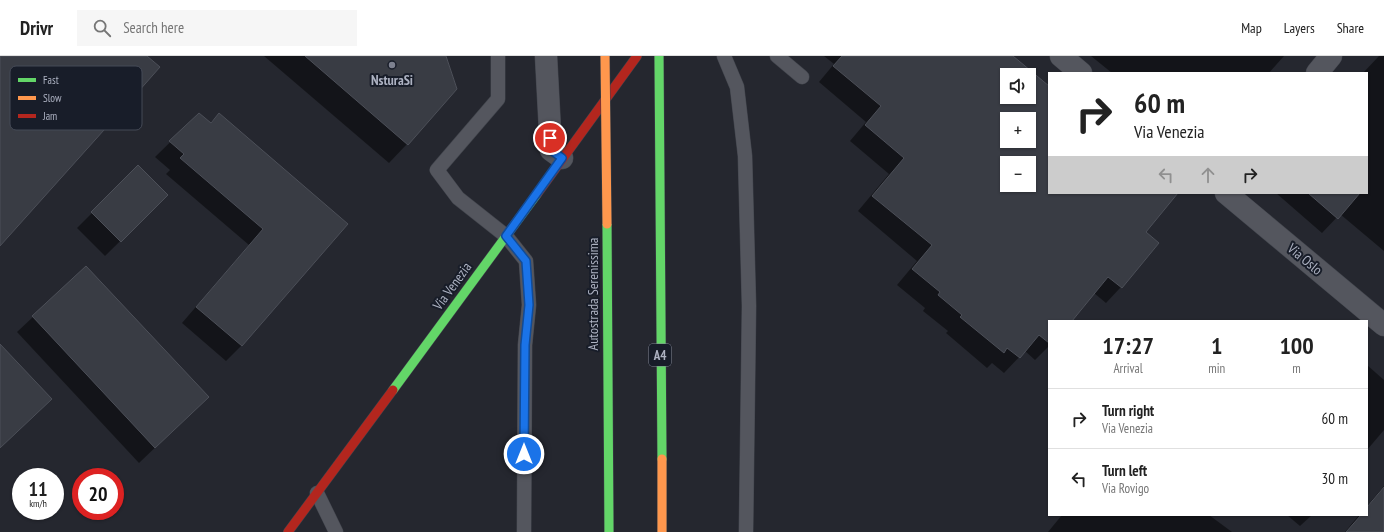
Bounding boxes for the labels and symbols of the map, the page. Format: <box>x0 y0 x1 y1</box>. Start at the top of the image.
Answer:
marker: NsturaSi <box>387 60 397 70</box>
legend <box>10 66 142 130</box>
place label: NsturaSi <box>371 71 413 89</box>
text: Fast <box>43 73 59 87</box>
text: Slow <box>43 91 62 105</box>
text: Jam <box>42 109 57 123</box>
pin <box>533 121 567 155</box>
street label: Autostrada Serenissima <box>584 238 602 350</box>
street label: Via Oslo <box>1283 239 1326 279</box>
street label: Via Venezia <box>428 259 475 314</box>
road number: A4 <box>649 344 671 366</box>
position arrow <box>503 433 545 475</box>
speed limit sign: 20 <box>72 468 124 520</box>

